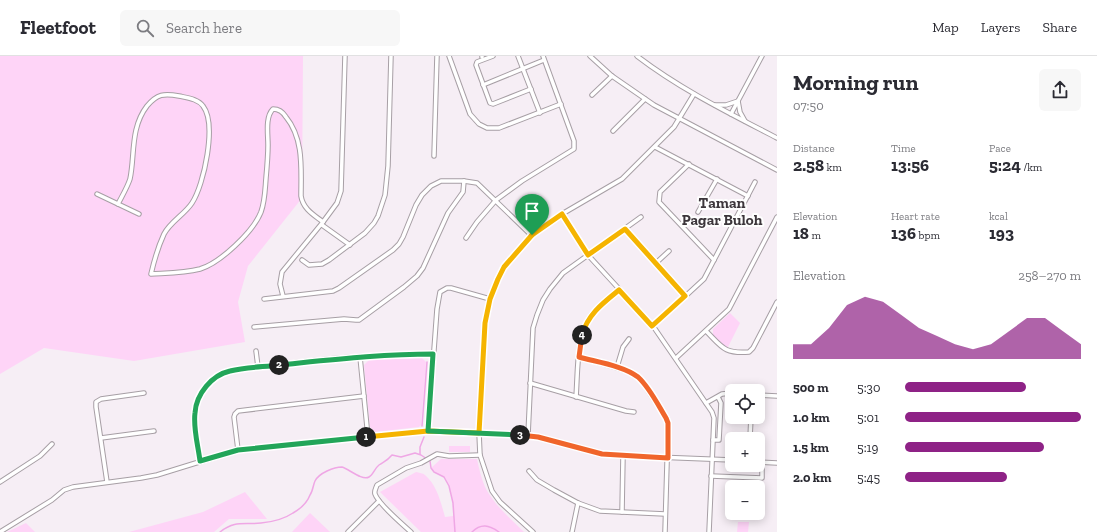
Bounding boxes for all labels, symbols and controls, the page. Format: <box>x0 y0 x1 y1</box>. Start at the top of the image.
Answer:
search box <box>120 10 400 46</box>
text: Fleetfoot <box>20 16 96 39</box>
icon: search <box>134 17 156 39</box>
text: Search here <box>166 19 242 37</box>
text: Map <box>932 19 959 36</box>
text: Layers <box>981 19 1020 36</box>
text: Share <box>1042 19 1077 36</box>
text: Morning run <box>793 69 919 96</box>
button: share <box>1039 69 1081 111</box>
text: 07:50 <box>793 98 824 113</box>
text: Distance <box>793 142 835 155</box>
text: Time <box>891 142 916 155</box>
text: Pace <box>989 142 1011 155</box>
text: 2.58 <box>793 155 824 175</box>
text: 13:56 <box>891 155 929 175</box>
text: 5:24 <box>989 155 1021 175</box>
text: km <box>824 161 842 174</box>
text: /km <box>1021 161 1042 174</box>
pin <box>515 194 549 235</box>
district label: Taman Pagar Buloh <box>682 194 763 229</box>
icon: arrive <box>521 200 543 222</box>
text: Elevation <box>793 210 837 223</box>
text: Heart rate <box>891 210 940 223</box>
text: kcal <box>989 210 1008 223</box>
text: 18 <box>793 223 809 243</box>
text: 136 <box>891 223 916 243</box>
text: 193 <box>989 223 1014 243</box>
text: m <box>809 229 821 242</box>
text: bpm <box>916 229 940 242</box>
text: Elevation <box>793 268 845 283</box>
text: 258–270 m <box>1018 268 1081 283</box>
pin: 4 <box>572 325 592 345</box>
text: 4 <box>579 328 585 341</box>
pin: 2 <box>269 355 289 375</box>
text: 2 <box>276 358 282 371</box>
text: 500 m <box>793 380 829 395</box>
text: 5:30 <box>857 380 880 395</box>
map controls <box>725 384 765 520</box>
button: locate <box>725 384 765 424</box>
text: 1.0 km <box>793 410 830 425</box>
text: 5:01 <box>857 410 879 425</box>
pin: 3 <box>510 425 530 445</box>
pin: 1 <box>356 427 376 447</box>
text: 3 <box>517 428 523 441</box>
text: 1 <box>364 430 368 443</box>
button: + <box>725 432 765 472</box>
text: 1.5 km <box>793 440 829 455</box>
text: 5:19 <box>857 440 878 455</box>
text: 2.0 km <box>793 470 831 485</box>
text: 5:45 <box>857 470 880 485</box>
button: − <box>725 480 765 520</box>

